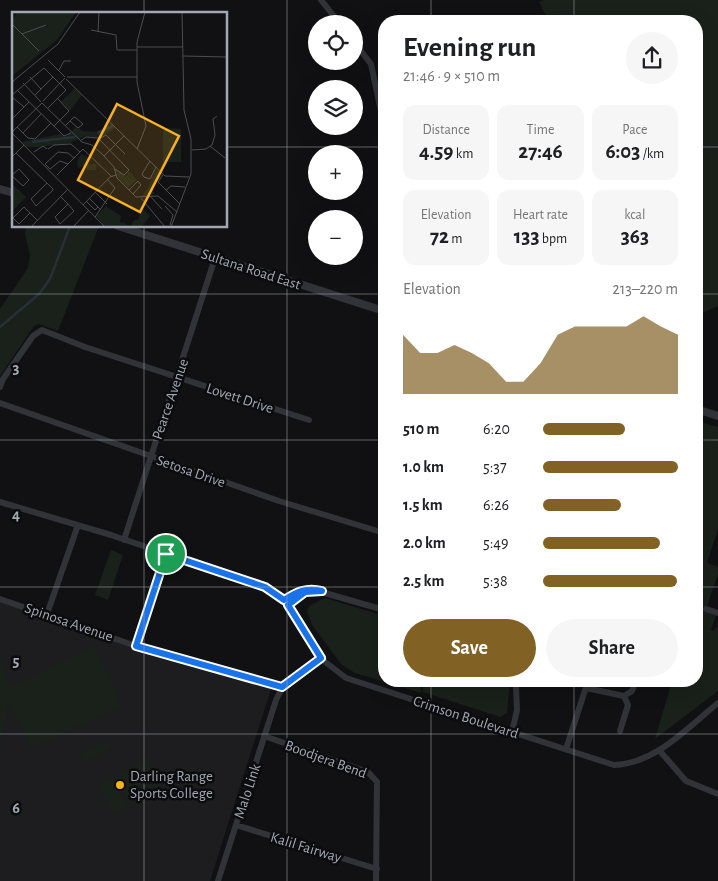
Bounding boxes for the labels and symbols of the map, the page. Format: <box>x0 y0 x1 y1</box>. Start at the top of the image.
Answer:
inset map <box>12 12 228 228</box>
street label: Sultana Road East <box>199 246 303 293</box>
street label: Pearce Avenue <box>150 357 191 442</box>
text: 3 <box>13 360 20 376</box>
street label: Lovett Drive <box>204 381 275 416</box>
street label: Setosa Drive <box>154 453 227 490</box>
text: 4 <box>12 507 20 523</box>
pin <box>145 533 187 575</box>
street label: Spinosa Avenue <box>23 600 115 645</box>
text: 5 <box>13 653 20 669</box>
street label: Crimson Boulevard <box>411 693 521 742</box>
street label: Boodjera Bend <box>283 738 369 781</box>
street label: Malo Link <box>232 762 263 820</box>
place label: Darling Range Sports College <box>130 769 213 801</box>
marker: Darling Range Sports College <box>114 779 126 791</box>
text: 6 <box>12 800 20 816</box>
street label: Kalil Fairway <box>269 830 344 866</box>

